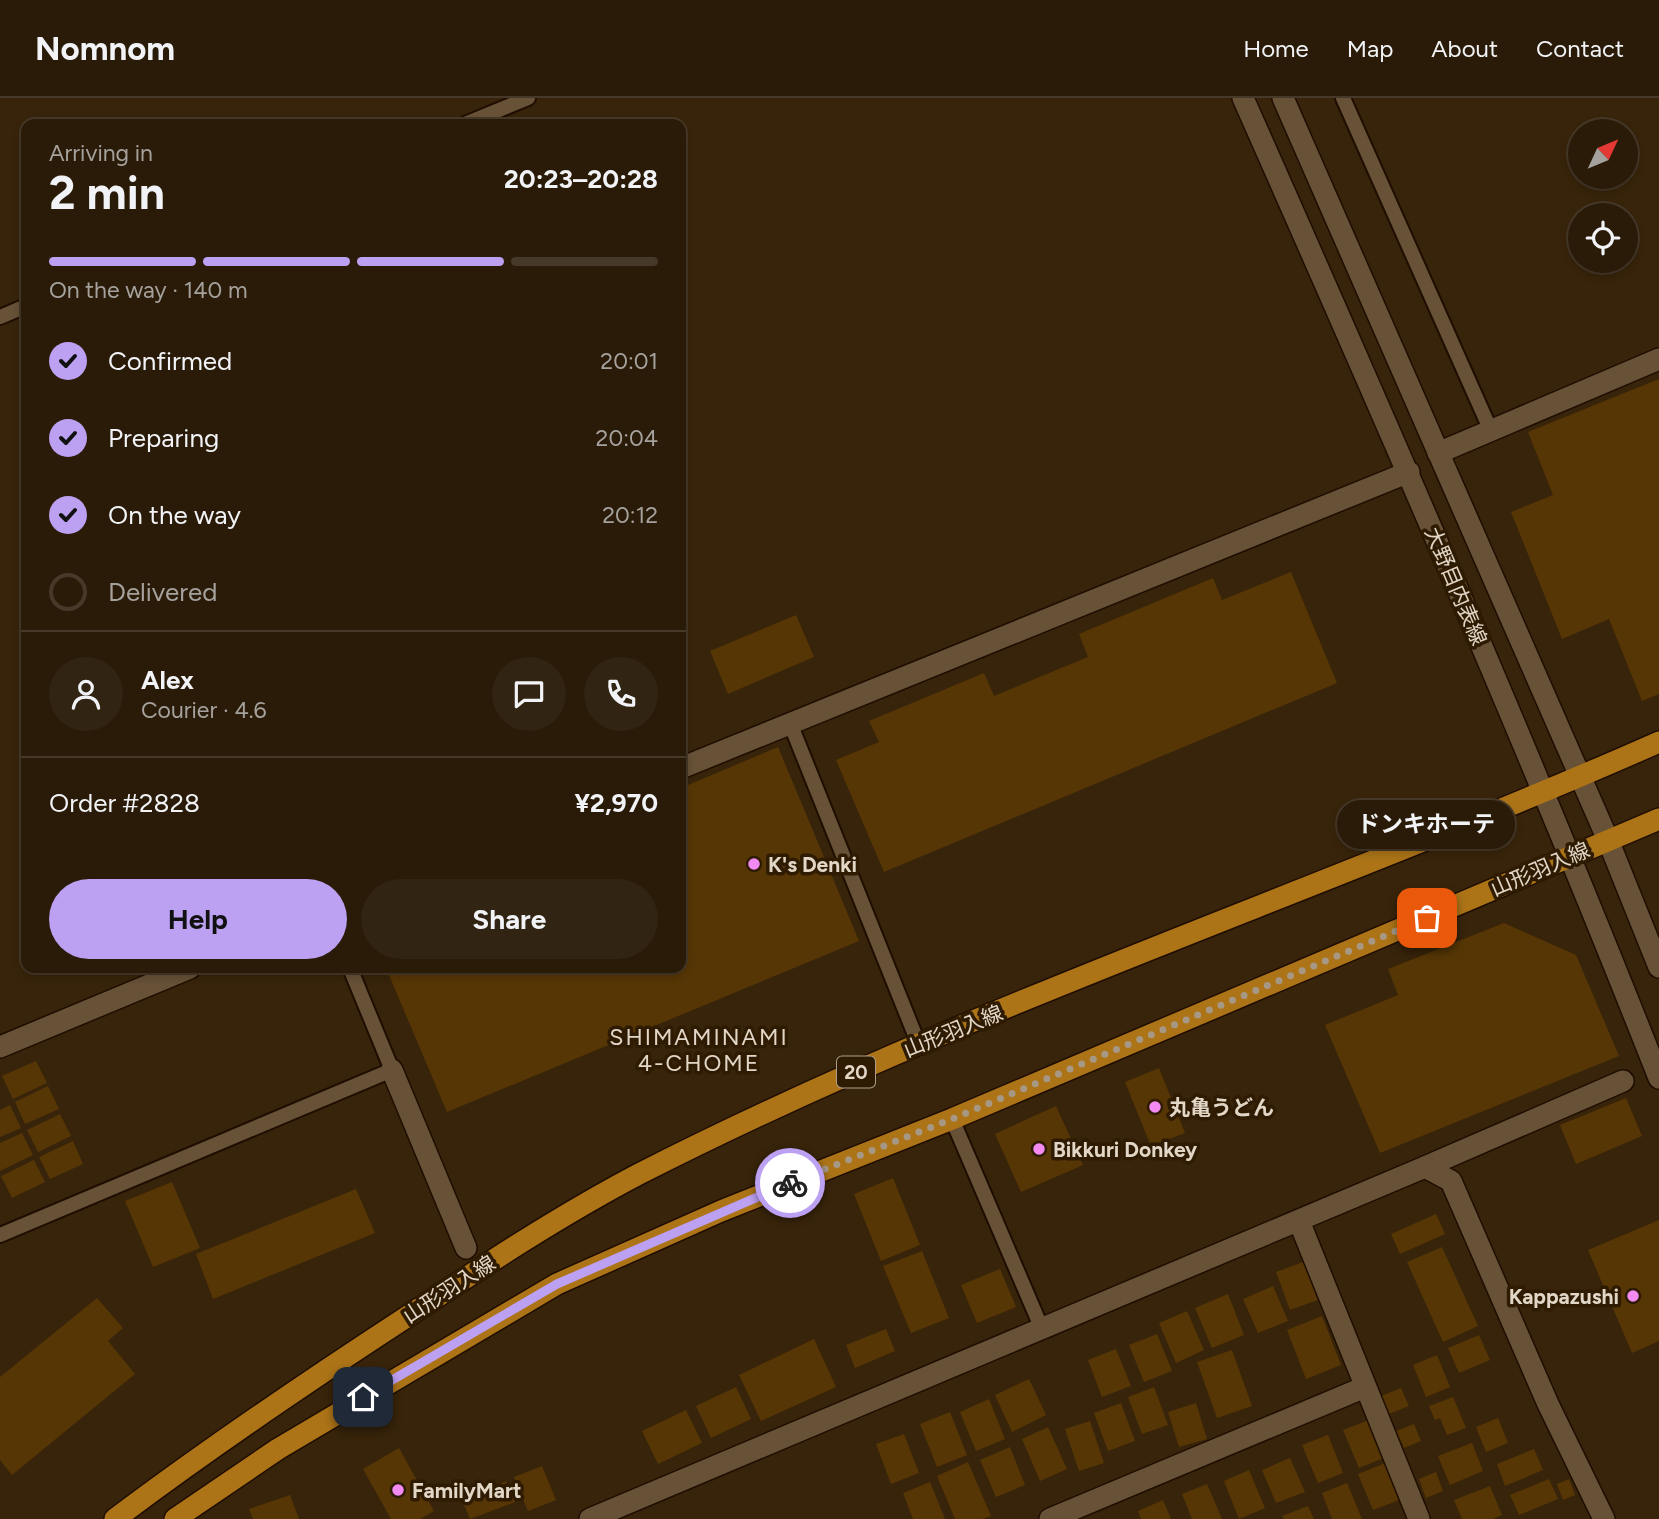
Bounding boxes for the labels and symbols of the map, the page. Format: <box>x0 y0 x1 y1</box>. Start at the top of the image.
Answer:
north arrow <box>1568 119 1638 189</box>
street label: 大野目内表線 <box>1420 523 1492 649</box>
callout: ドンキホーテ <box>1338 799 1516 848</box>
street label: 山形羽入線 <box>1487 837 1593 901</box>
place label: K's Denki <box>768 852 857 877</box>
marker: K's Denki <box>746 856 762 872</box>
pin <box>1397 888 1457 948</box>
street label: 山形羽入線 <box>900 1000 1006 1062</box>
district label: SHIMAMINAMI 4-CHOME <box>609 1023 789 1077</box>
road number: 20 <box>837 1056 875 1088</box>
place label: 丸亀うどん <box>1169 1095 1274 1120</box>
marker: 丸亀うどん <box>1147 1099 1163 1115</box>
place label: Bikkuri Donkey <box>1053 1137 1198 1162</box>
marker: Bikkuri Donkey <box>1031 1141 1047 1157</box>
courier <box>755 1148 825 1218</box>
street label: 山形羽入線 <box>398 1250 500 1328</box>
place label: Kappazushi <box>1509 1284 1619 1309</box>
marker: Kappazushi <box>1625 1288 1641 1304</box>
pin <box>333 1367 393 1427</box>
place label: FamilyMart <box>412 1478 521 1503</box>
marker: FamilyMart <box>390 1482 406 1498</box>

